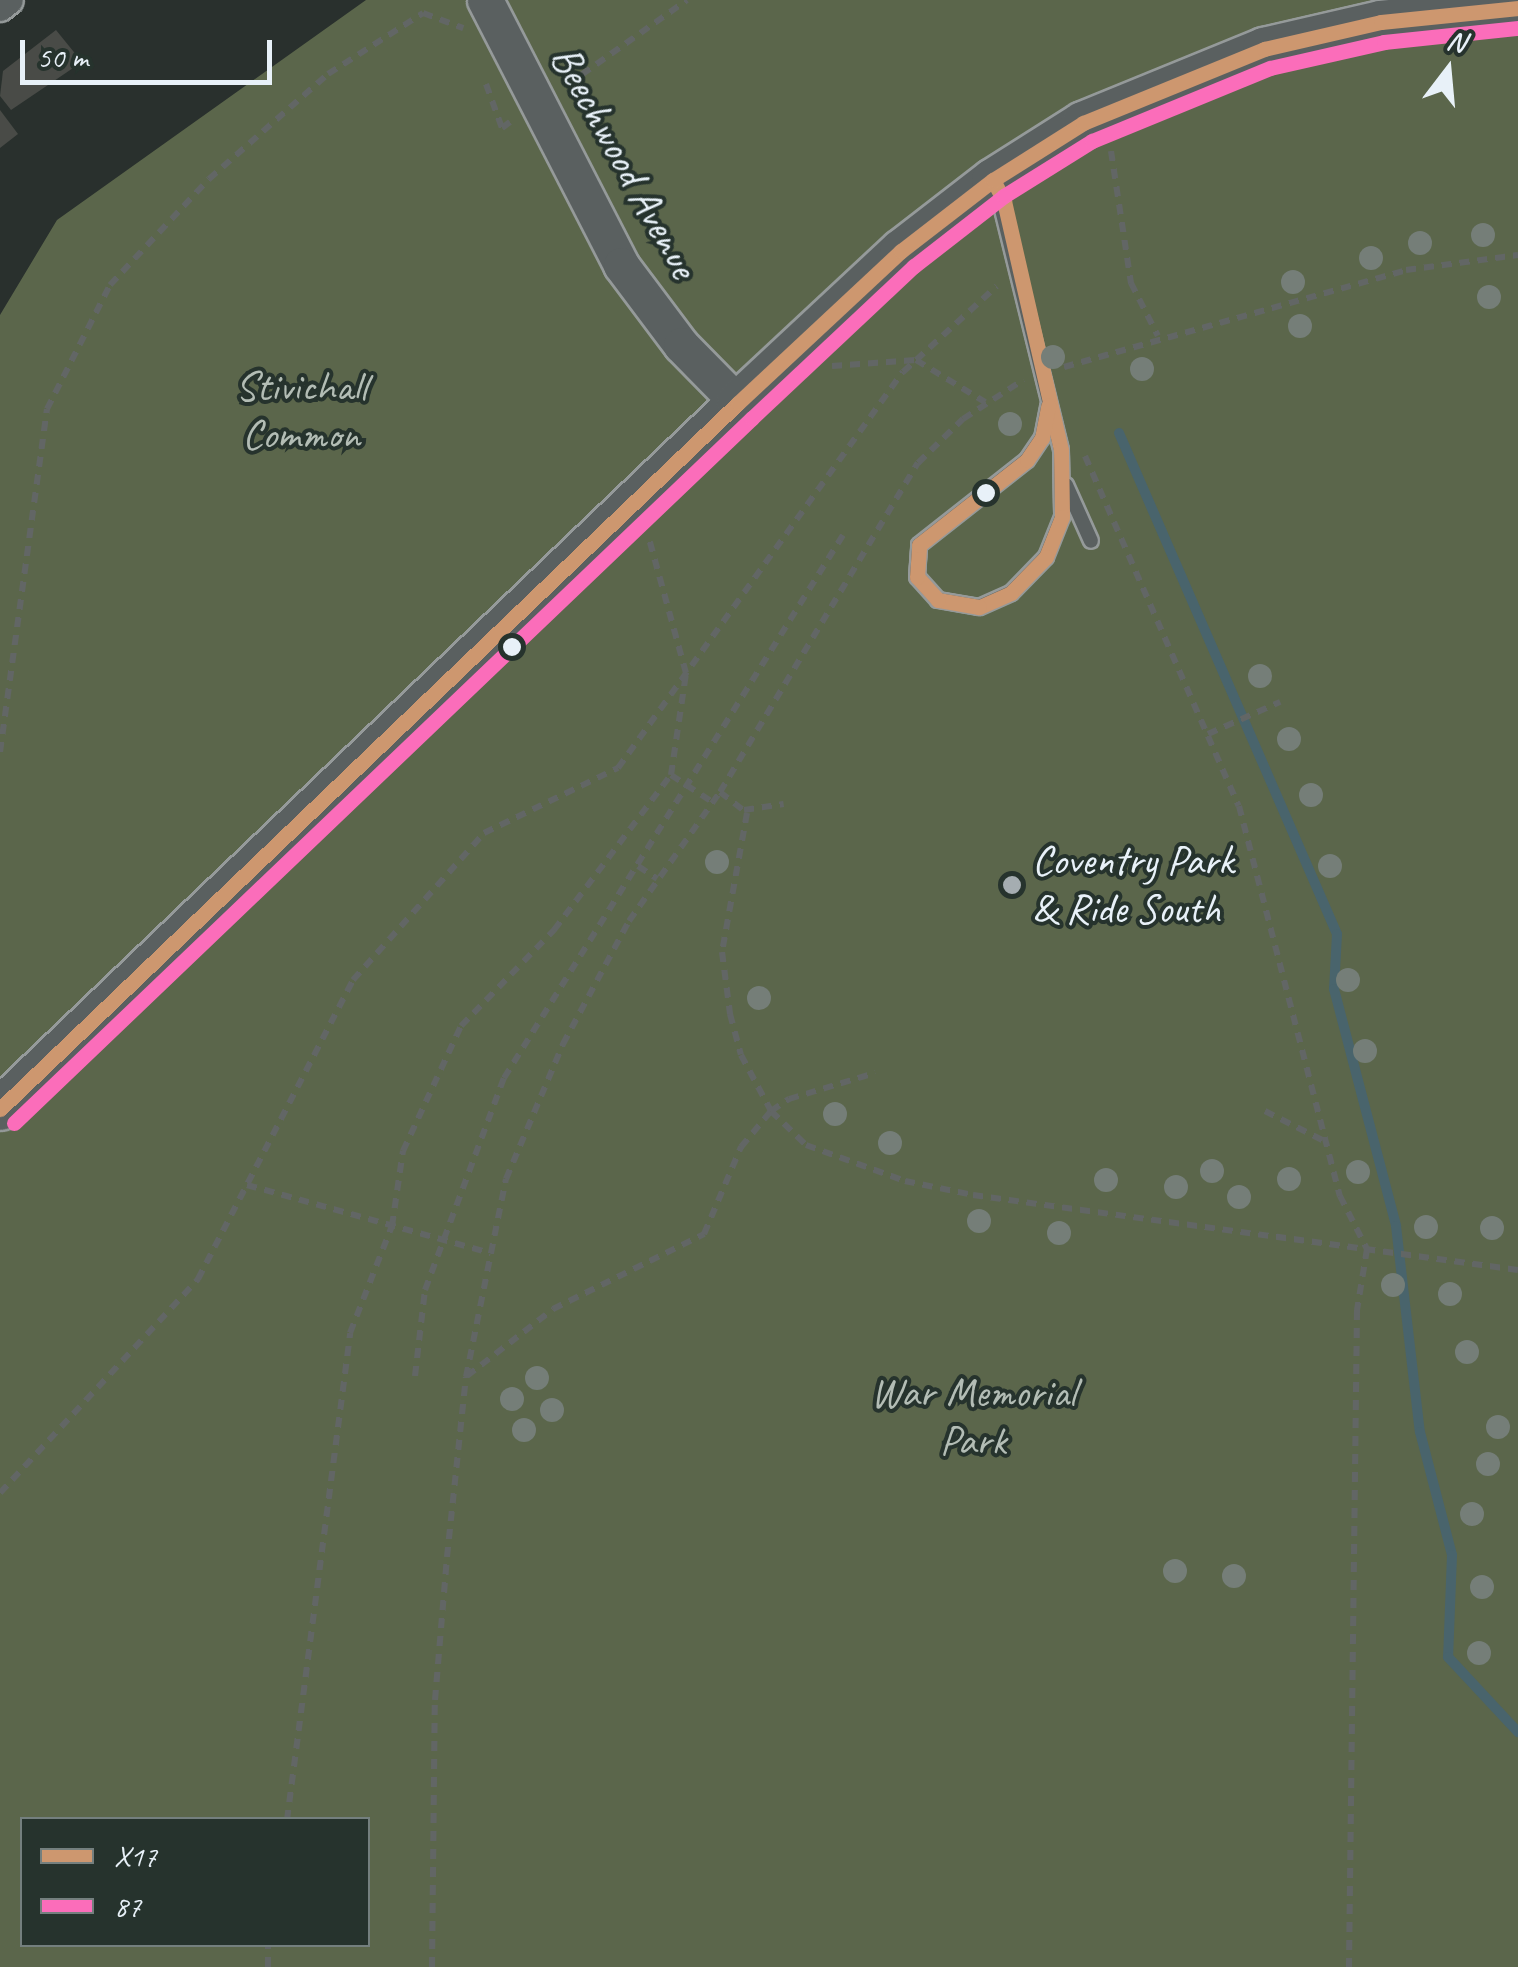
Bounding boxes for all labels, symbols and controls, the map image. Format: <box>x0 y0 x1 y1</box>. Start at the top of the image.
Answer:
scale bar <box>25 20 278 82</box>
north arrow <box>1398 20 1498 120</box>
text: N <box>1443 21 1470 60</box>
street label: Beechwood Avenue <box>539 37 709 287</box>
text: 50 m <box>37 38 88 76</box>
park label: Stivichall Common <box>235 362 367 461</box>
unlabelled marker <box>976 483 996 503</box>
unlabelled marker <box>502 637 522 657</box>
place label: Coventry Park & Ride South <box>1032 836 1233 934</box>
marker: Coventry Park & Ride South <box>1001 874 1023 896</box>
park label: War Memorial Park <box>871 1368 1075 1466</box>
legend <box>20 1817 370 1947</box>
text: X17 <box>114 1837 157 1875</box>
text: 87 <box>114 1887 141 1925</box>

